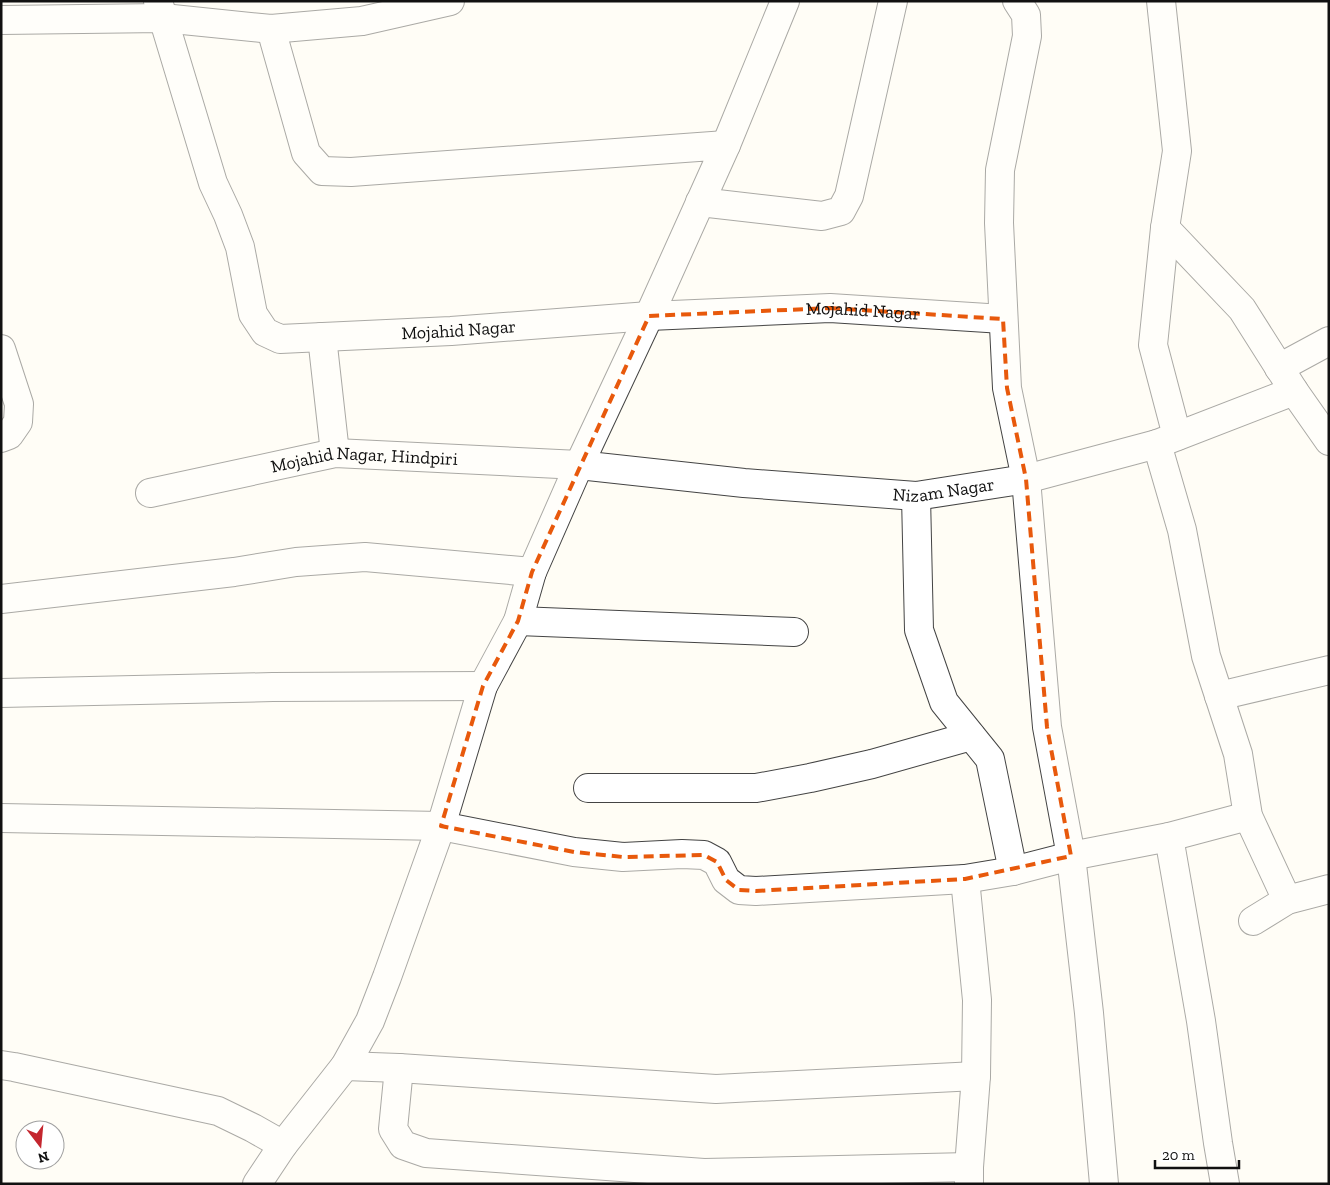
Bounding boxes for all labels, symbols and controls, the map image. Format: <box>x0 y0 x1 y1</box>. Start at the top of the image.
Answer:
street label: Mojahid Nagar <box>805 297 921 325</box>
street label: Mojahid Nagar <box>401 315 517 344</box>
street label: Mojahid Nagar, Hindpiri <box>269 442 458 478</box>
street label: Nizam Nagar <box>892 473 996 507</box>
north arrow <box>15 1120 65 1170</box>
scale bar <box>1155 1138 1239 1170</box>
text: 20 m <box>1162 1146 1195 1164</box>
text: N <box>36 1147 51 1167</box>

